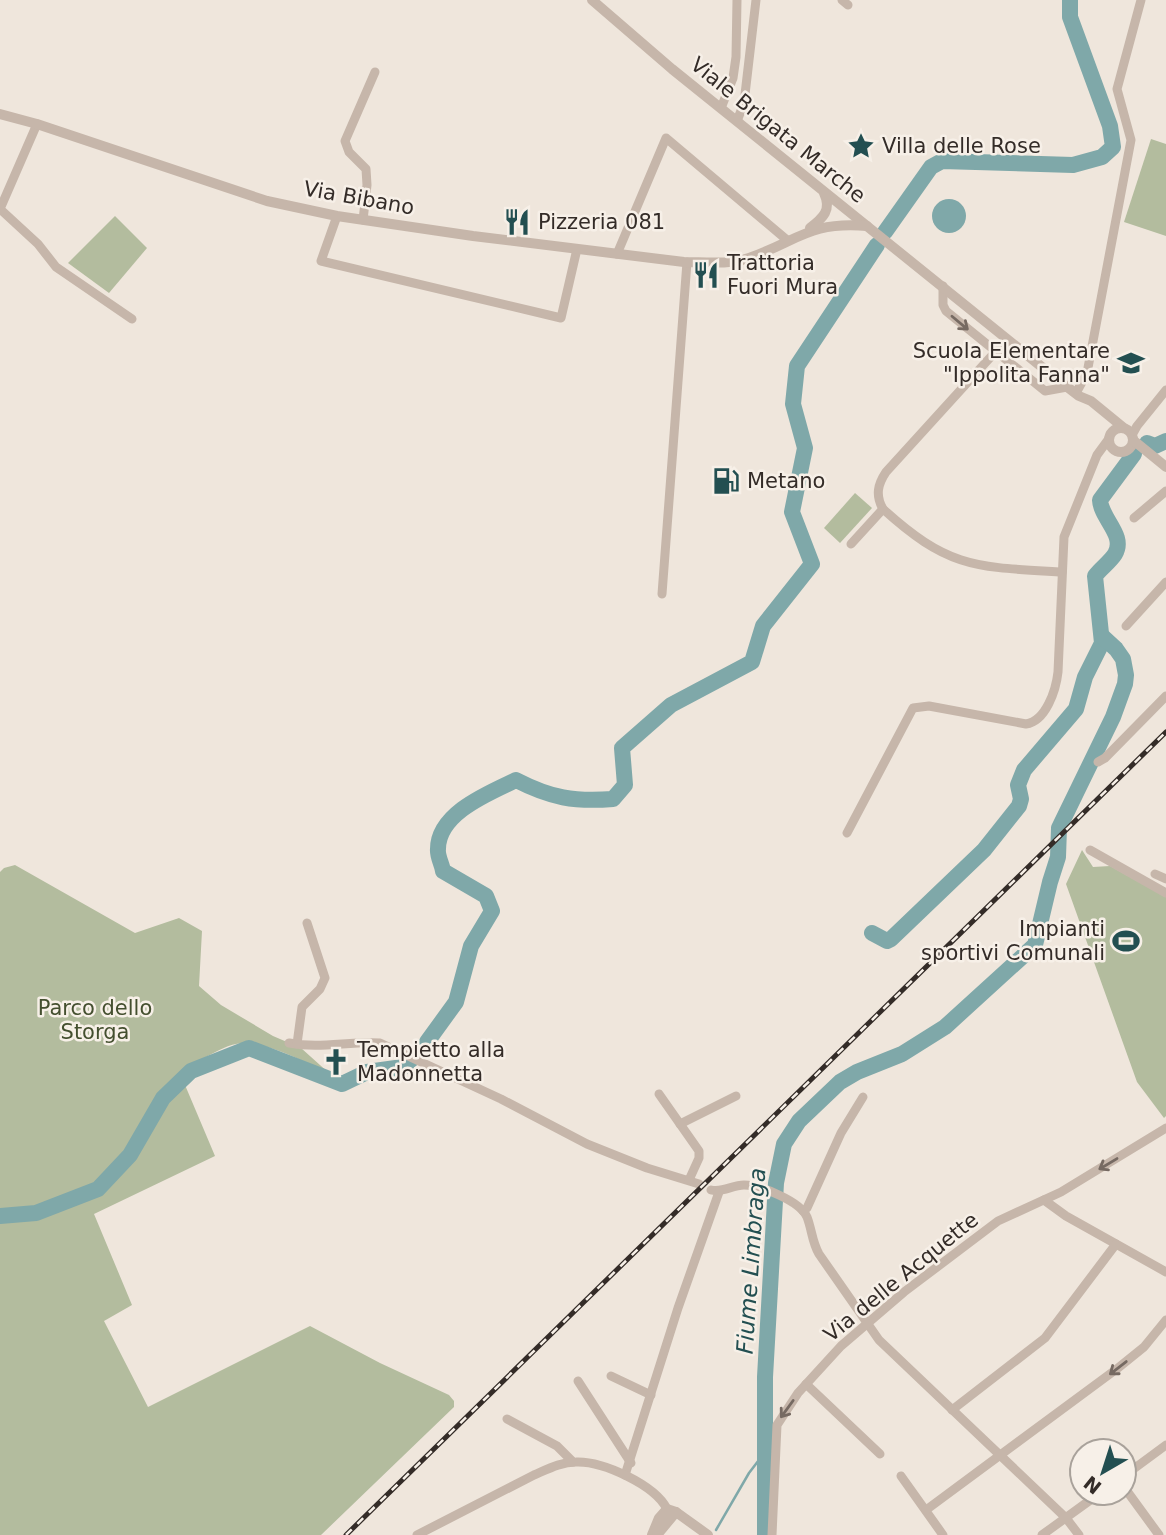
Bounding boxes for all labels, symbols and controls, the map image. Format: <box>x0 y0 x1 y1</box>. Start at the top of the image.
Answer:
street label: Viale Brigata Marche <box>686 52 870 208</box>
place icon: Villa delle Rose <box>846 131 876 161</box>
place label: Villa delle Rose <box>882 134 1041 158</box>
street label: Via Bibano <box>302 176 416 220</box>
restaurant icon: Pizzeria 081 <box>502 207 532 237</box>
place label: Pizzeria 081 <box>538 210 665 234</box>
place label: Trattoria Fuori Mura <box>726 251 838 299</box>
restaurant icon: Trattoria Fuori Mura <box>691 260 721 290</box>
one-way arrow <box>951 315 969 331</box>
place label: Scuola Elementare "Ippolita Fanna" <box>913 339 1110 387</box>
school or university icon: Scuola Elementare "Ippolita Fanna" <box>1116 348 1146 378</box>
fuel station icon: Metano <box>711 466 741 496</box>
place label: Metano <box>747 469 825 493</box>
place label: Impianti sportivi Comunali <box>921 917 1105 965</box>
sports icon: Impianti sportivi Comunali <box>1111 926 1141 956</box>
park label: Parco dello Storga <box>38 996 152 1044</box>
place label: Tempietto alla Madonnetta <box>356 1038 505 1086</box>
church icon: Tempietto alla Madonnetta <box>321 1047 351 1077</box>
one-way arrow <box>1098 1157 1118 1171</box>
water label: Fiume Limbraga <box>732 1167 770 1355</box>
street label: Via delle Acquette <box>819 1207 983 1347</box>
one-way arrow <box>1109 1361 1128 1376</box>
one-way arrow <box>780 1399 794 1418</box>
north arrow <box>1068 1437 1138 1507</box>
text: N <box>1079 1472 1105 1499</box>

